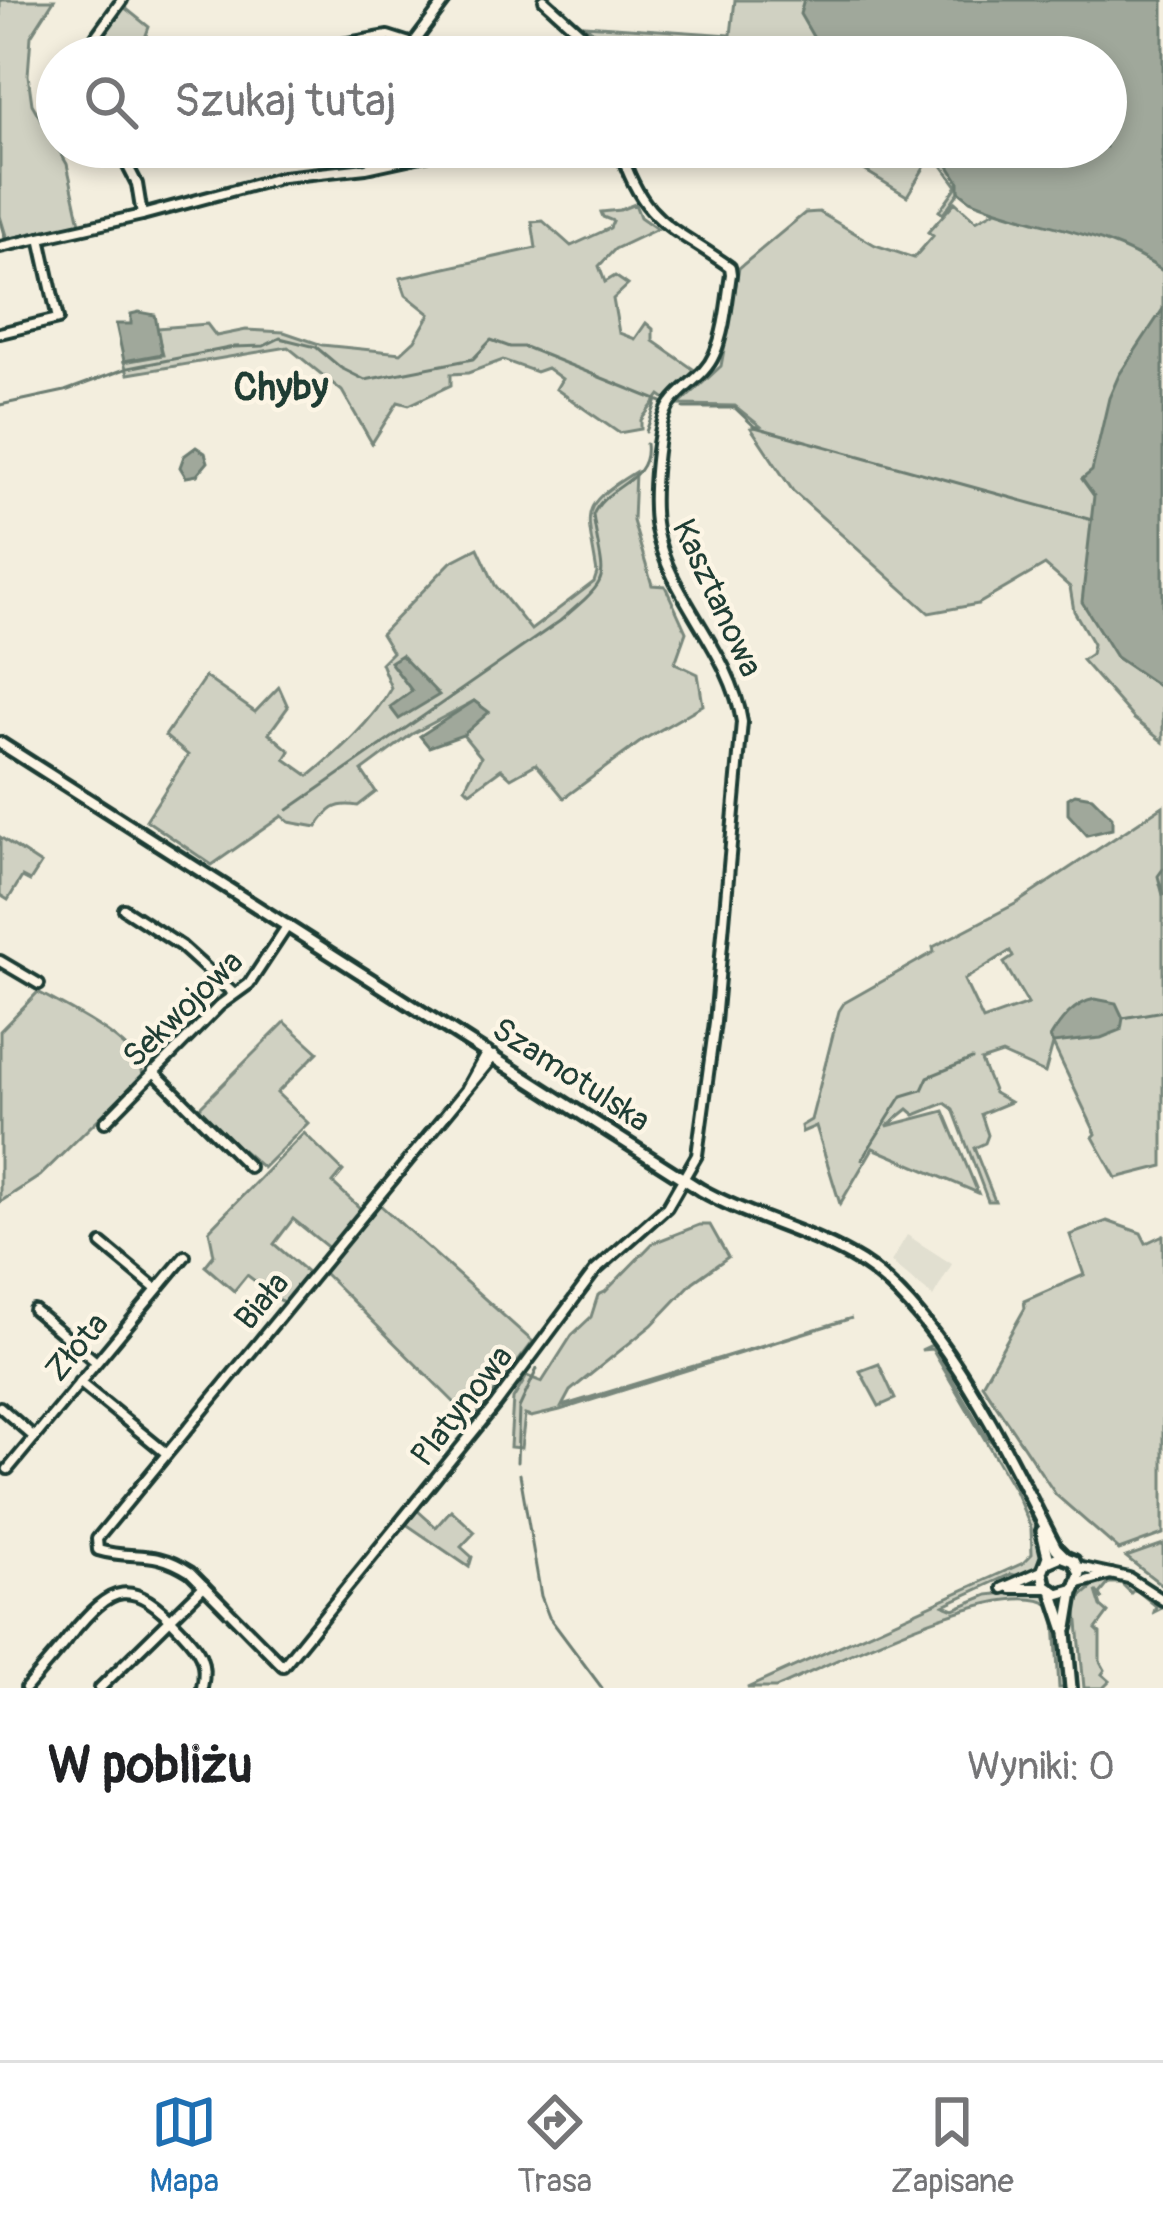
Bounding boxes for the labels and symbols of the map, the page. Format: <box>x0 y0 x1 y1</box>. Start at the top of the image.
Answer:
district label: Chyby <box>234 363 329 412</box>
street label: Kasztanowa <box>663 513 771 683</box>
street label: Sekwojowa <box>114 942 252 1076</box>
street label: Szamotulska <box>484 1009 658 1141</box>
street label: Biała <box>226 1264 298 1338</box>
street label: Złota <box>37 1304 117 1390</box>
street label: Platynowa <box>402 1337 522 1475</box>

